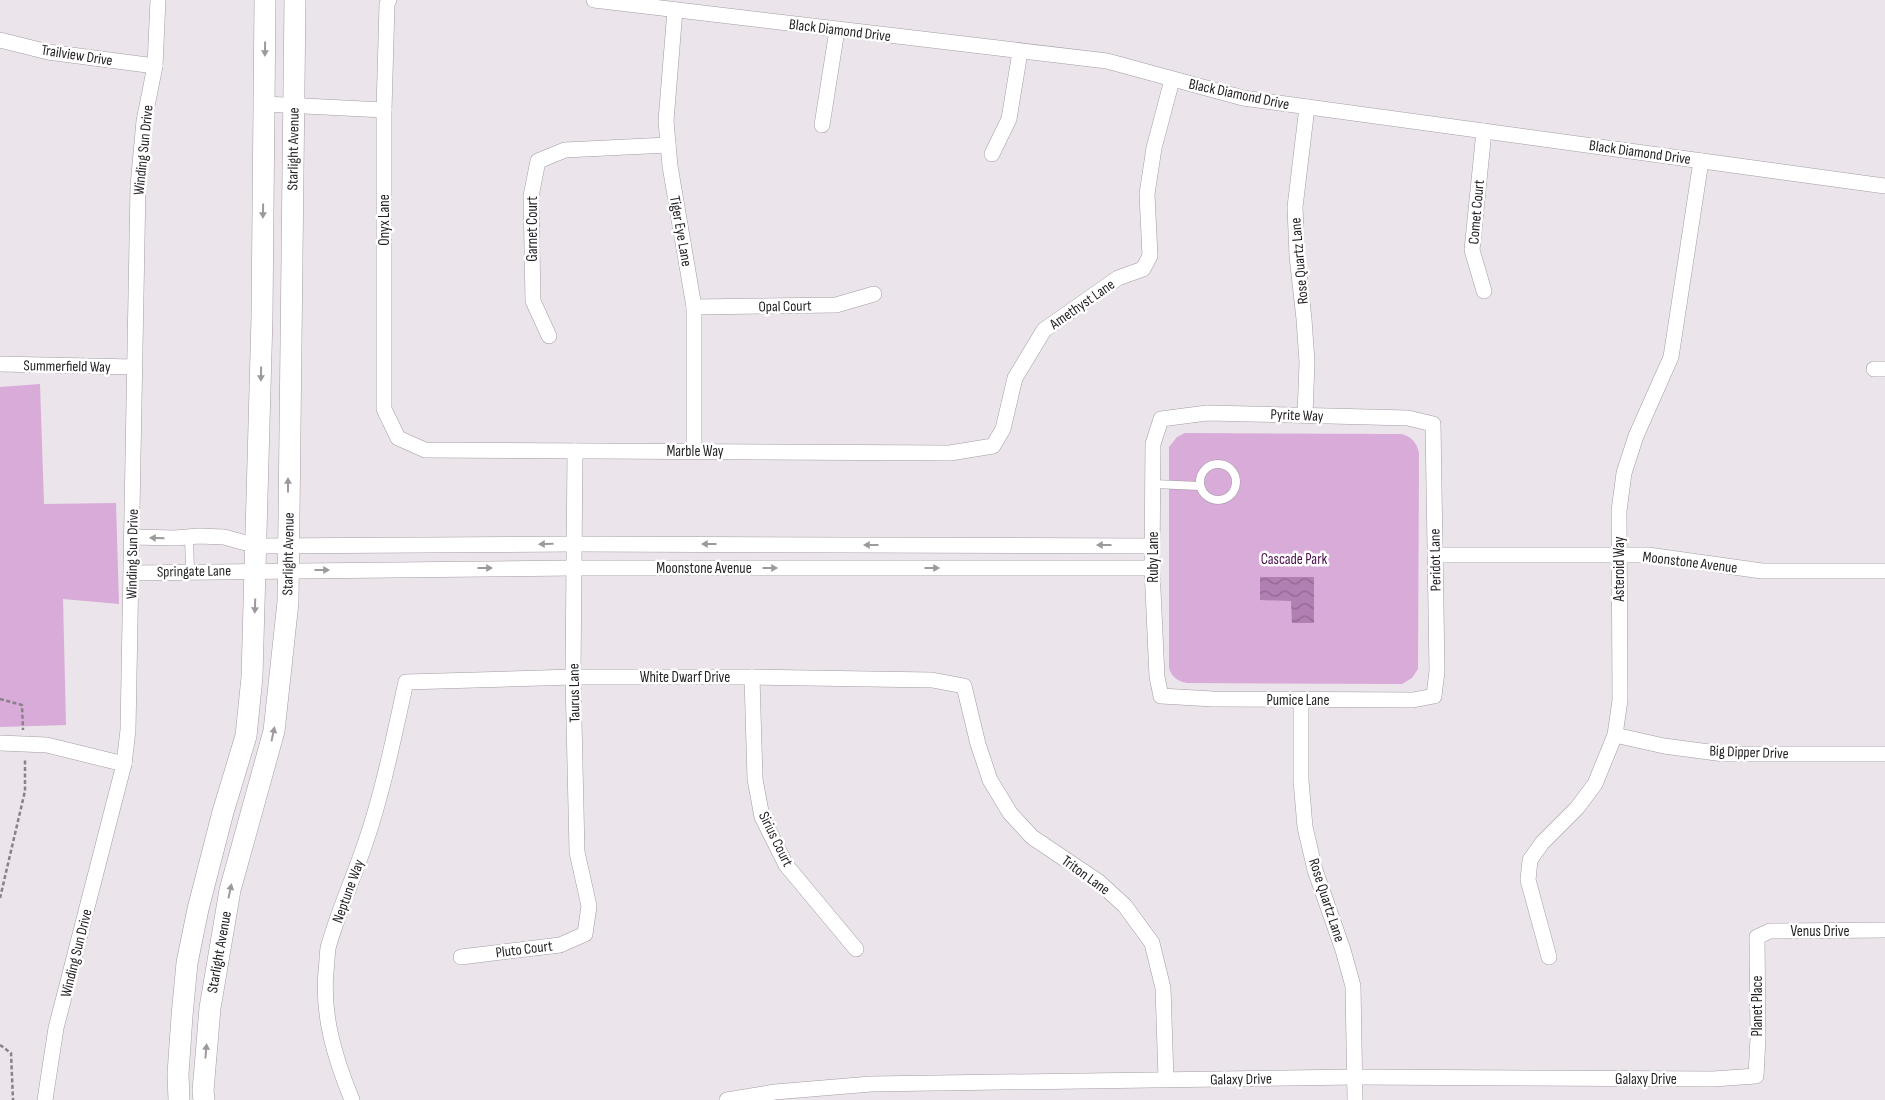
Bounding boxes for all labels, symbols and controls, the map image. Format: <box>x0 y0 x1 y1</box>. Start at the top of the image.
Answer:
street label: Black Diamond Drive <box>788 15 892 46</box>
street label: Trailview Drive <box>40 40 114 71</box>
one-way arrow <box>261 41 269 57</box>
street label: Black Diamond Drive <box>1187 75 1291 114</box>
street label: Winding Sun Drive <box>129 104 158 196</box>
street label: Starlight Avenue <box>283 107 304 191</box>
street label: Black Diamond Drive <box>1588 136 1692 169</box>
street label: Comet Court <box>1464 179 1489 245</box>
street label: Onyx Lane <box>375 194 394 246</box>
street label: Tiger Eye Lane <box>665 194 696 268</box>
street label: Garnet Court <box>523 196 542 262</box>
one-way arrow <box>259 203 267 219</box>
street label: Rose Quartz Lane <box>1286 217 1313 305</box>
street label: Amethyst Lane <box>1045 275 1119 334</box>
street label: Opal Court <box>758 297 812 316</box>
street label: Summerfield Way <box>23 356 111 377</box>
one-way arrow <box>256 366 264 382</box>
street label: Pyrite Way <box>1270 405 1324 426</box>
street label: Marble Way <box>666 442 724 461</box>
one-way arrow <box>284 477 292 493</box>
street label: Winding Sun Drive <box>122 509 143 599</box>
street label: Starlight Avenue <box>278 512 299 596</box>
street label: Peridot Lane <box>1425 528 1446 591</box>
street label: Ruby Lane <box>1144 531 1163 583</box>
one-way arrow <box>149 534 165 542</box>
street label: Asteroid Way <box>1610 536 1629 602</box>
one-way arrow <box>538 540 554 548</box>
one-way arrow <box>700 540 716 548</box>
one-way arrow <box>863 541 879 549</box>
one-way arrow <box>1095 541 1111 549</box>
street label: Moonstone Avenue <box>1641 547 1738 578</box>
park label: Cascade Park <box>1261 550 1327 569</box>
street label: Moonstone Avenue <box>656 559 752 578</box>
street label: Springate Lane <box>157 561 231 582</box>
one-way arrow <box>477 564 493 572</box>
one-way arrow <box>762 564 778 572</box>
one-way arrow <box>925 564 941 572</box>
one-way arrow <box>315 566 331 574</box>
one-way arrow <box>251 598 259 614</box>
street label: Taurus Lane <box>564 663 585 723</box>
street label: White Dwarf Drive <box>640 668 730 687</box>
street label: Pumice Lane <box>1266 691 1330 710</box>
one-way arrow <box>269 727 277 742</box>
street label: Big Dipper Drive <box>1709 742 1789 763</box>
street label: Sirius Court <box>754 809 797 870</box>
street label: Triton Lane <box>1058 851 1114 899</box>
street label: Rose Quartz Lane <box>1304 856 1349 944</box>
street label: Neptune Way <box>328 857 369 926</box>
one-way arrow <box>226 883 234 898</box>
street label: Winding Sun Drive <box>56 907 97 999</box>
street label: Starlight Avenue <box>203 910 236 995</box>
street label: Venus Drive <box>1791 922 1849 941</box>
street label: Pluto Court <box>495 937 554 962</box>
street label: Planet Place <box>1748 975 1767 1037</box>
one-way arrow <box>202 1043 210 1059</box>
street label: Galaxy Drive <box>1210 1069 1272 1090</box>
street label: Galaxy Drive <box>1615 1070 1677 1089</box>

